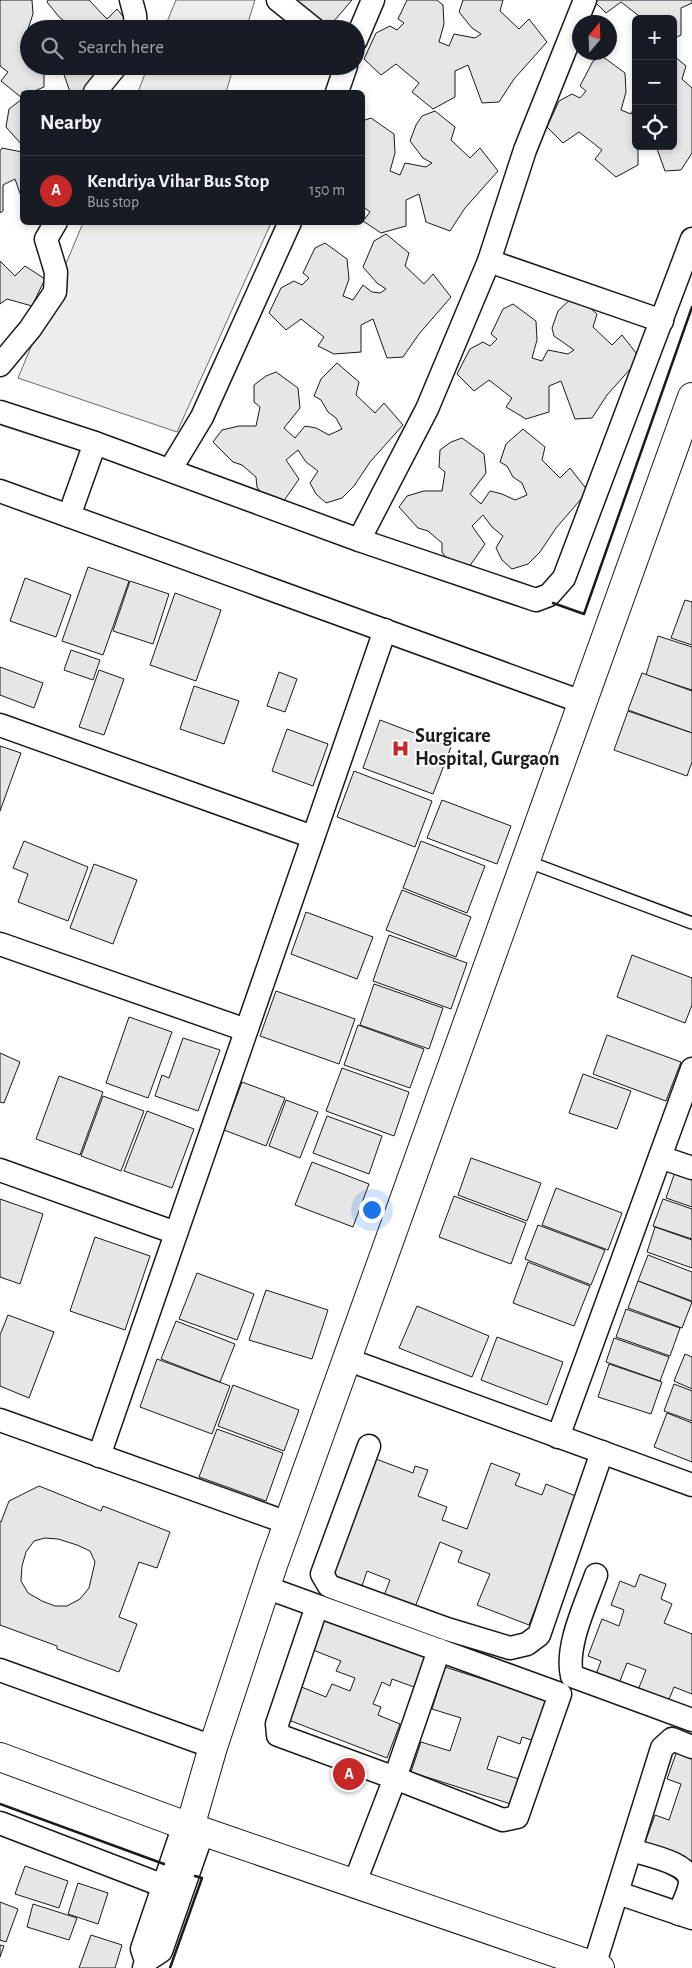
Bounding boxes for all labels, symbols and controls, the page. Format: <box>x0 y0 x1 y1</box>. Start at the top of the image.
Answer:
north arrow <box>572 15 617 60</box>
map controls <box>632 15 677 150</box>
button: + <box>632 15 677 60</box>
search box <box>20 20 365 75</box>
icon: search <box>38 34 66 62</box>
text: Search here <box>78 38 164 57</box>
button: − <box>632 60 677 105</box>
button: locate <box>632 105 677 150</box>
text: Nearby <box>40 112 101 133</box>
text: Kendriya Vihar Bus Stop <box>87 172 269 191</box>
text: A <box>51 182 61 198</box>
text: 150 m <box>309 182 345 198</box>
text: Bus stop <box>87 194 139 210</box>
place label: Surgicare Hospital, Gurgaon <box>415 726 559 769</box>
hospital icon: Surgicare Hospital, Gurgaon <box>391 738 411 758</box>
your location <box>359 1197 385 1223</box>
pin: A <box>333 1755 365 1793</box>

